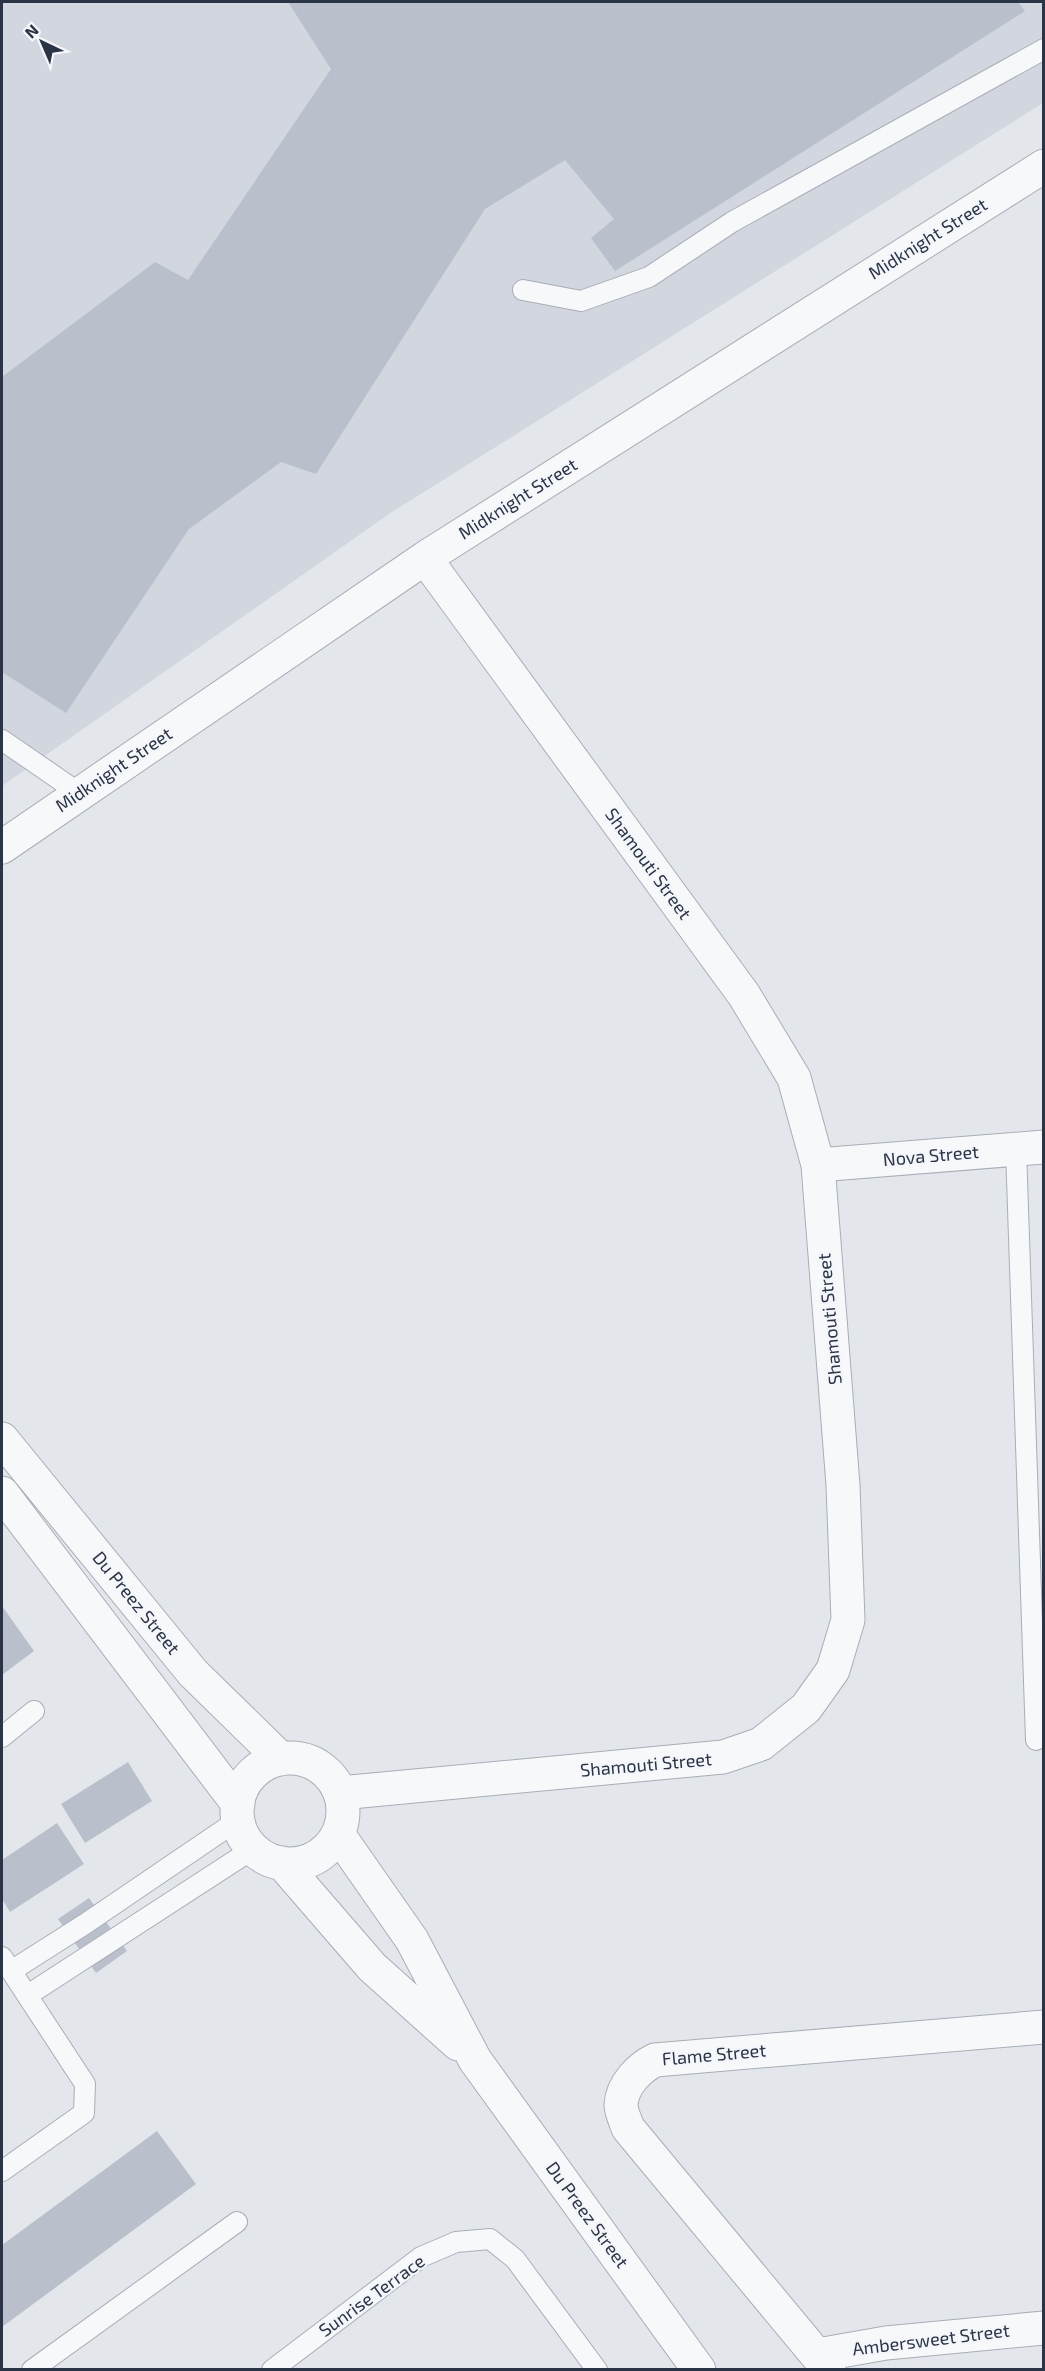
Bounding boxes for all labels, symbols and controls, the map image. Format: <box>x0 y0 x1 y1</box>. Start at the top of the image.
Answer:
north arrow <box>12 12 72 72</box>
text: N <box>20 20 42 42</box>
street label: Midknight Street <box>864 193 991 284</box>
street label: Midknight Street <box>454 453 581 544</box>
street label: Midknight Street <box>51 722 176 816</box>
street label: Shamouti Street <box>601 804 697 923</box>
street label: Nova Street <box>882 1140 980 1170</box>
street label: Shamouti Street <box>812 1252 846 1386</box>
street label: Du Preez Street <box>88 1546 185 1659</box>
street label: Shamouti Street <box>579 1747 713 1781</box>
street label: Flame Street <box>661 2038 767 2070</box>
street label: Du Preez Street <box>542 2157 634 2272</box>
street label: Sunrise Terrace <box>314 2249 429 2341</box>
street label: Ambersweet Street <box>851 2318 1011 2360</box>

